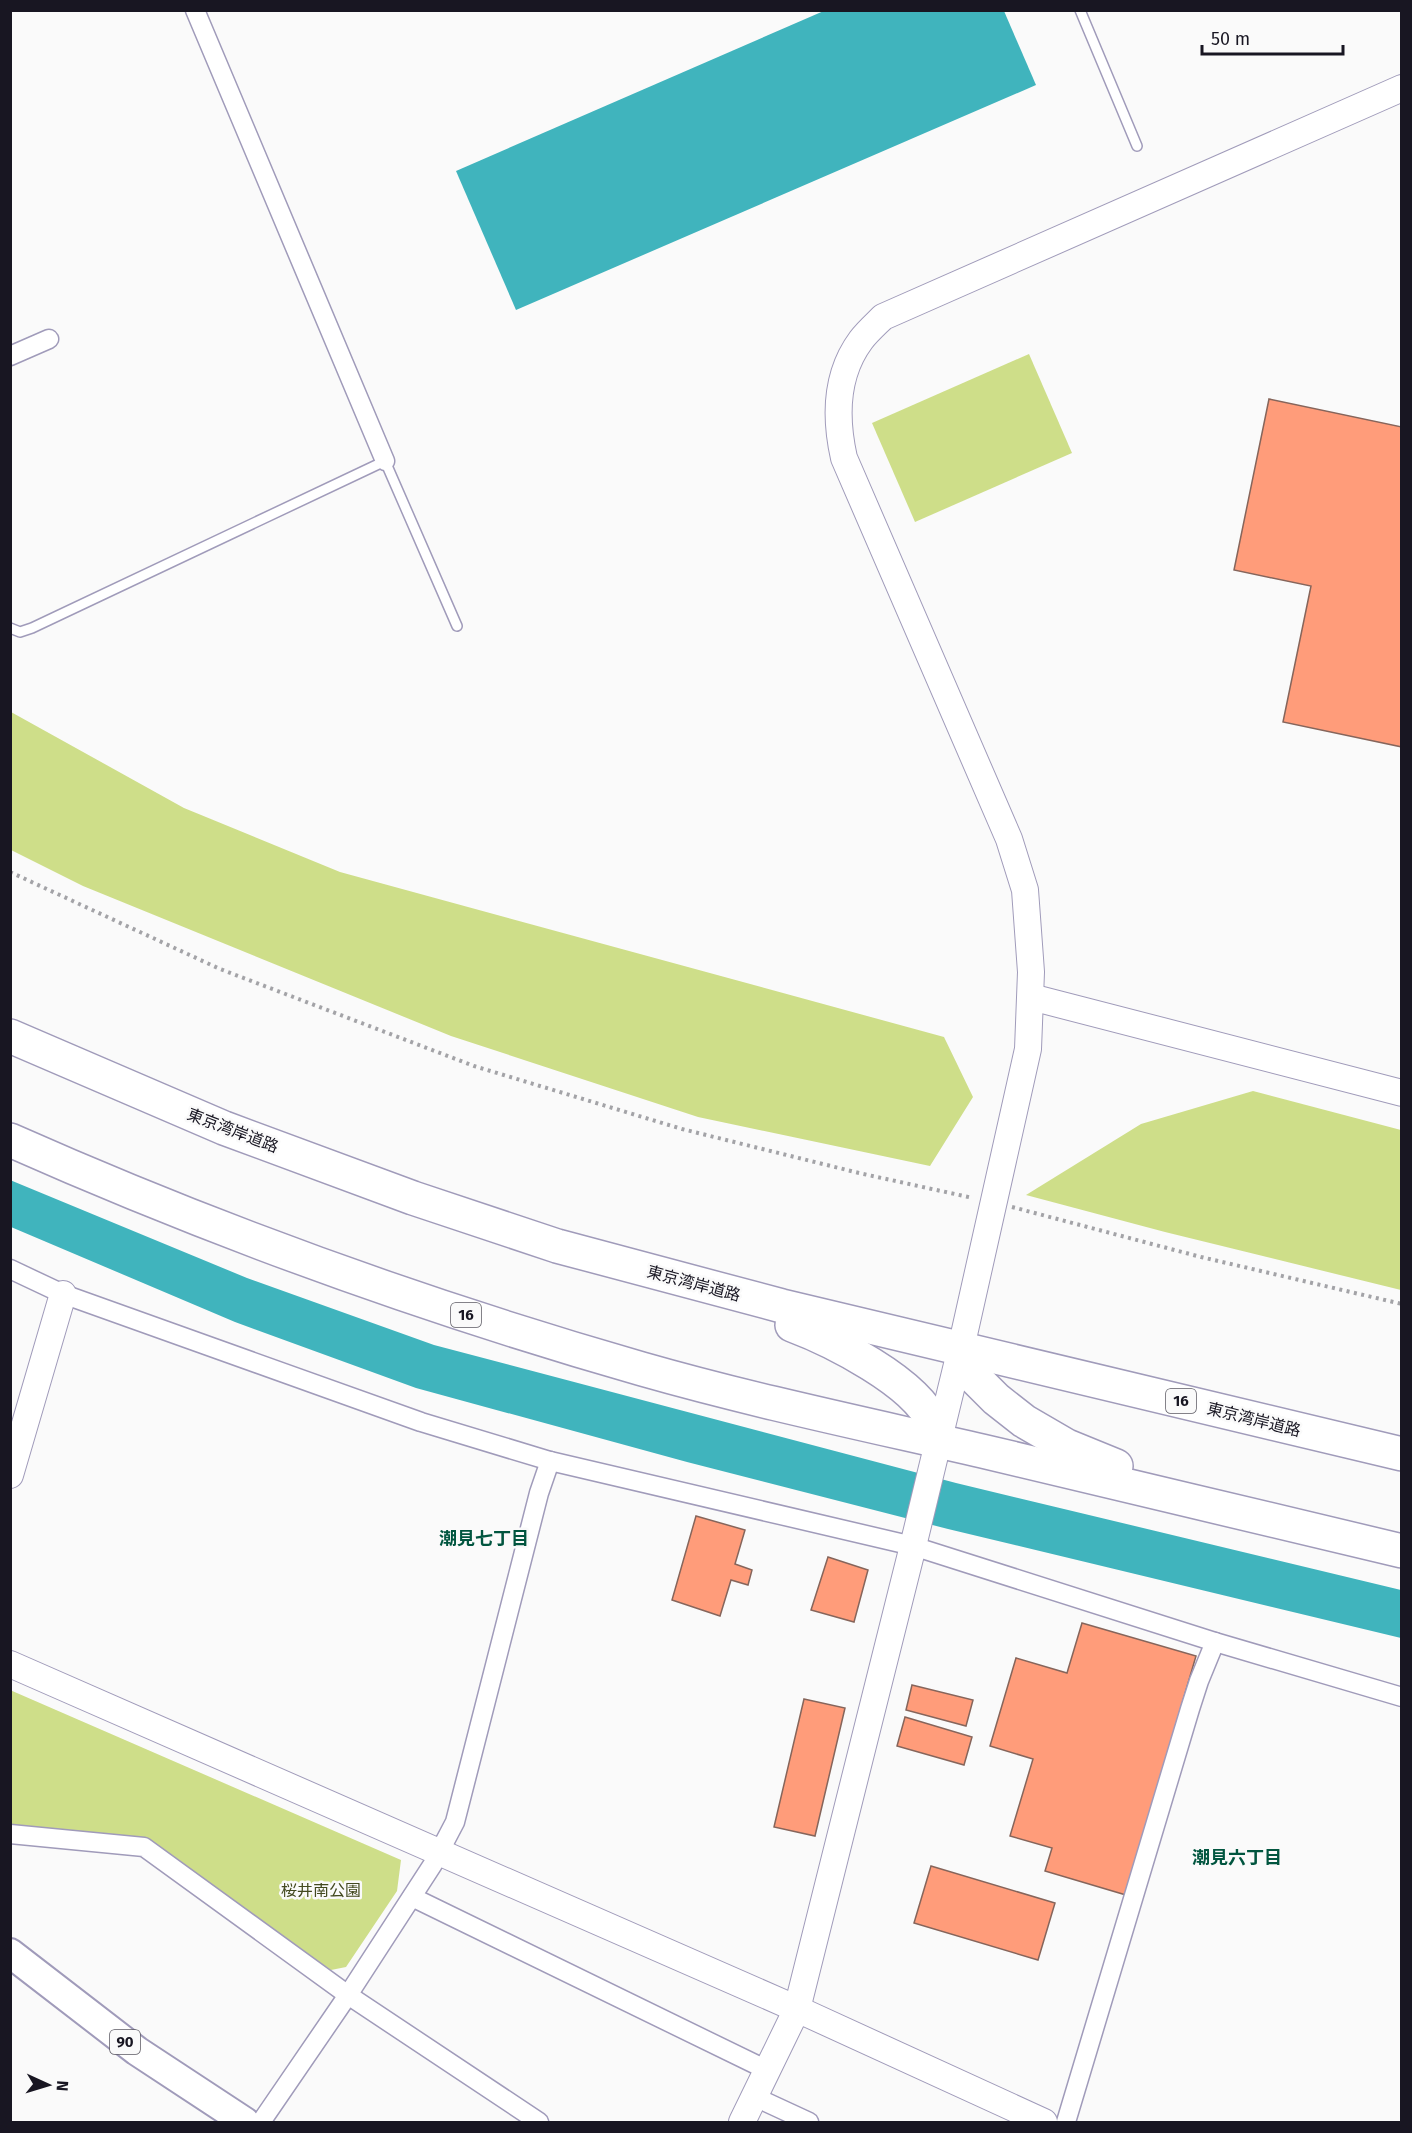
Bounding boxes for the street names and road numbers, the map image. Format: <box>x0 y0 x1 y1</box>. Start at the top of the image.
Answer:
street label: 東京湾岸道路 <box>185 1104 281 1157</box>
street label: 東京湾岸道路 <box>645 1262 743 1305</box>
road number: 16 <box>451 1303 481 1327</box>
road number: 16 <box>1166 1389 1196 1413</box>
street label: 東京湾岸道路 <box>1205 1399 1303 1440</box>
road number: 90 <box>110 2030 140 2054</box>

